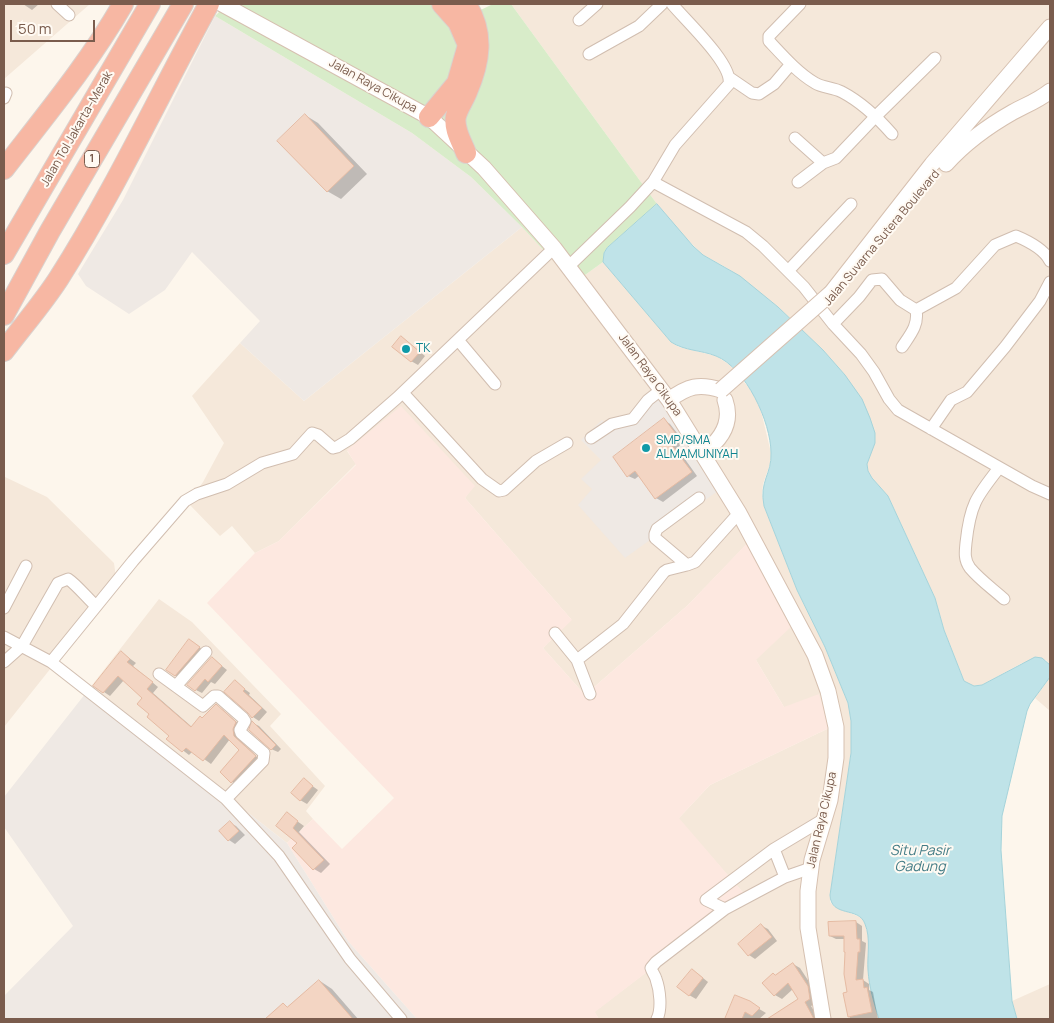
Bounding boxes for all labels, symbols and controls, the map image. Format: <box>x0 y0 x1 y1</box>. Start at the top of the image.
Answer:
scale bar <box>12 10 98 42</box>
text: 50 m <box>18 18 52 39</box>
street label: Jalan Raya Cikupa <box>326 56 420 116</box>
street label: Jalan Tol Jakarta–Merak <box>38 69 116 189</box>
road number: 1 <box>84 150 100 168</box>
street label: Jalan Suvarna Sutera Boulevard <box>821 167 943 309</box>
street label: Jalan Raya Cikupa <box>615 331 685 419</box>
place label: TK <box>416 342 430 356</box>
marker: TK <box>400 343 412 355</box>
place label: SMP/SMA ALMAMUNIYAH <box>656 434 738 462</box>
marker: SMP/SMA ALMAMUNIYAH <box>640 442 652 454</box>
street label: Jalan Raya Cikupa <box>804 770 840 870</box>
water label: Situ Pasir Gadung <box>890 843 950 876</box>

